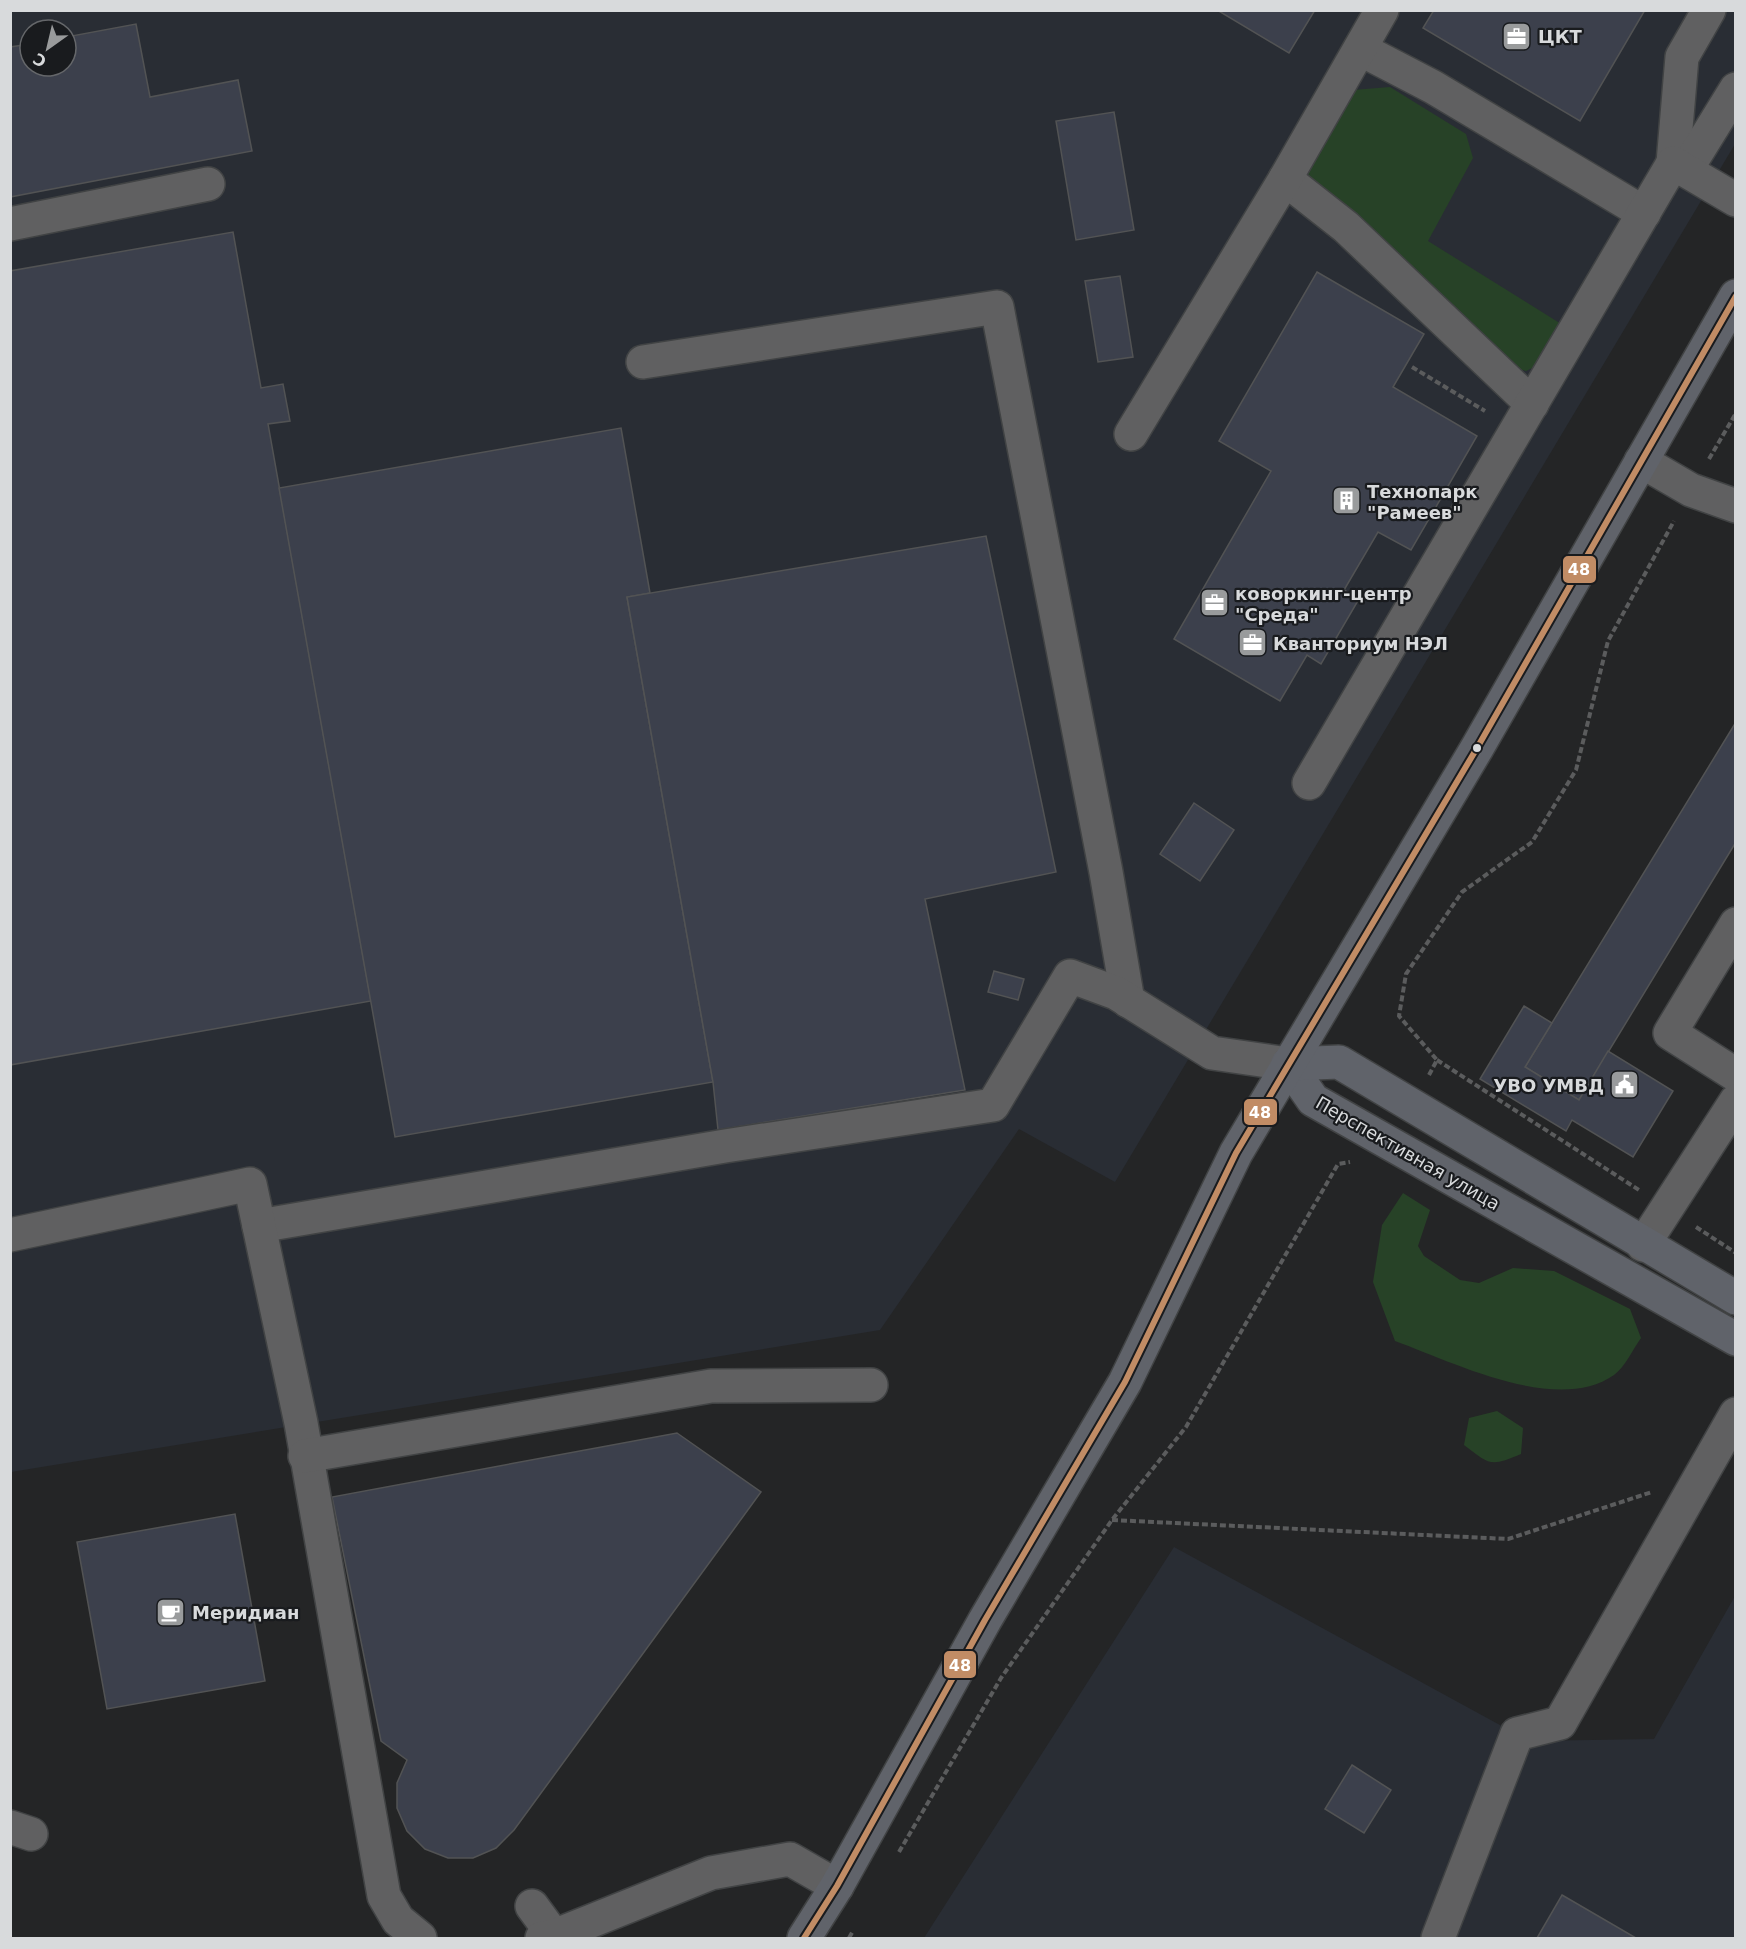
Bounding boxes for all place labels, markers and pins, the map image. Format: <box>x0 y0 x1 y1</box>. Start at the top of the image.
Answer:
office icon: ЦКТ <box>1501 20 1533 52</box>
place label: ЦКТ <box>1538 26 1582 47</box>
place label: Технопарк "Рамеев" <box>1367 481 1478 523</box>
building icon: Технопарк "Рамеев" <box>1330 485 1362 517</box>
place label: коворкинг-центр "Среда" <box>1235 583 1412 625</box>
office icon: коворкинг-центр "Среда" <box>1198 587 1230 619</box>
office icon: Кванториум НЭЛ <box>1236 627 1268 659</box>
place label: Кванториум НЭЛ <box>1273 633 1448 654</box>
unlabelled marker <box>1471 742 1483 754</box>
public building icon: УВО УМВД <box>1609 1069 1641 1101</box>
place label: УВО УМВД <box>1493 1075 1604 1096</box>
cafe icon: Меридиан <box>155 1596 187 1628</box>
place label: Меридиан <box>192 1602 299 1623</box>

